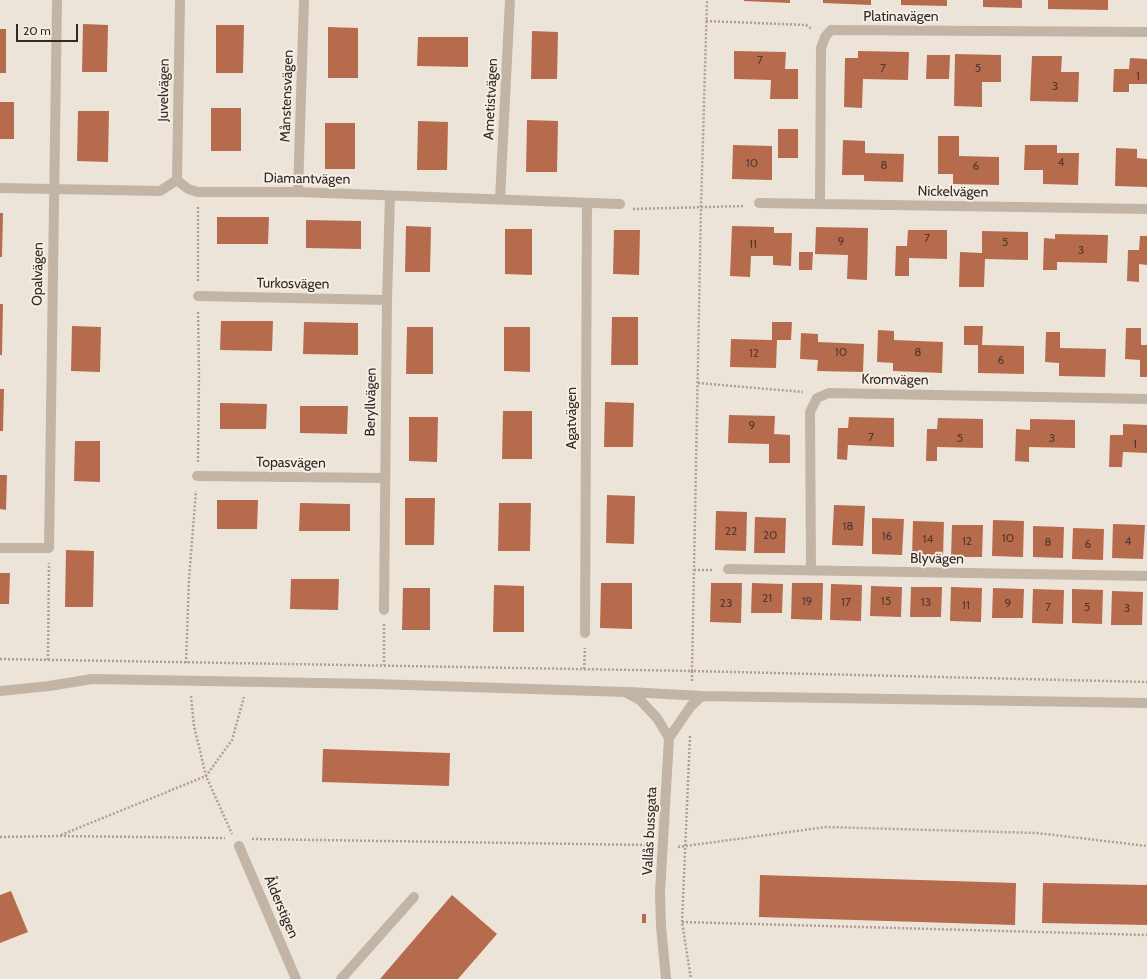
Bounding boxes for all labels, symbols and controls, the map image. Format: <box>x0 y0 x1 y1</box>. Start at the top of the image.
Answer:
street label: Platinavägen <box>863 9 939 25</box>
scale bar <box>18 16 80 42</box>
text: 20 m <box>23 23 51 38</box>
street label: Månstensvägen <box>277 49 297 143</box>
house number: 7 <box>757 53 763 67</box>
street label: Juvelvägen <box>155 58 173 122</box>
street label: Ametistvägen <box>480 58 502 140</box>
house number: 7 <box>880 61 886 75</box>
house number: 5 <box>975 61 981 75</box>
house number: 1 <box>1136 69 1140 83</box>
house number: 3 <box>1052 79 1058 93</box>
house number: 4 <box>1058 155 1064 169</box>
house number: 10 <box>746 156 758 170</box>
house number: 8 <box>880 158 888 172</box>
house number: 6 <box>973 159 979 173</box>
street label: Diamantvägen <box>264 170 350 188</box>
street label: Nickelvägen <box>917 183 989 201</box>
house number: 7 <box>924 231 930 245</box>
house number: 9 <box>838 234 844 248</box>
house number: 5 <box>1002 235 1008 249</box>
house number: 11 <box>749 237 757 251</box>
street label: Opalvägen <box>29 242 47 306</box>
house number: 3 <box>1078 243 1084 257</box>
street label: Turkosvägen <box>256 275 330 293</box>
house number: 10 <box>835 345 847 359</box>
house number: 8 <box>914 345 922 359</box>
house number: 12 <box>749 346 759 360</box>
house number: 6 <box>998 353 1004 367</box>
street label: Beryllvägen <box>362 367 380 437</box>
street label: Kromvägen <box>861 371 929 389</box>
street label: Agatvägen <box>564 387 580 449</box>
house number: 9 <box>749 418 755 432</box>
house number: 7 <box>868 430 874 444</box>
house number: 5 <box>957 431 963 445</box>
house number: 3 <box>1049 431 1055 445</box>
house number: 1 <box>1133 437 1137 451</box>
street label: Topasvägen <box>256 454 326 472</box>
house number: 18 <box>842 519 854 533</box>
house number: 22 <box>725 524 737 538</box>
house number: 20 <box>763 528 777 542</box>
house number: 16 <box>882 529 892 543</box>
house number: 10 <box>1002 531 1014 545</box>
house number: 14 <box>923 532 933 546</box>
house number: 12 <box>962 534 972 548</box>
house number: 4 <box>1125 534 1131 548</box>
house number: 8 <box>1044 535 1052 549</box>
house number: 6 <box>1085 537 1091 551</box>
street label: Blyvägen <box>910 550 964 568</box>
house number: 21 <box>762 591 772 605</box>
house number: 19 <box>802 594 812 608</box>
house number: 15 <box>881 594 891 608</box>
house number: 17 <box>841 595 851 609</box>
house number: 13 <box>921 595 931 609</box>
house number: 23 <box>720 596 732 610</box>
house number: 9 <box>1005 596 1011 610</box>
house number: 11 <box>962 598 970 612</box>
house number: 7 <box>1045 600 1051 614</box>
house number: 5 <box>1084 600 1090 614</box>
house number: 3 <box>1124 601 1130 615</box>
street label: Vallås bussgata <box>639 786 661 876</box>
street label: Ålderstigen <box>260 873 302 941</box>

